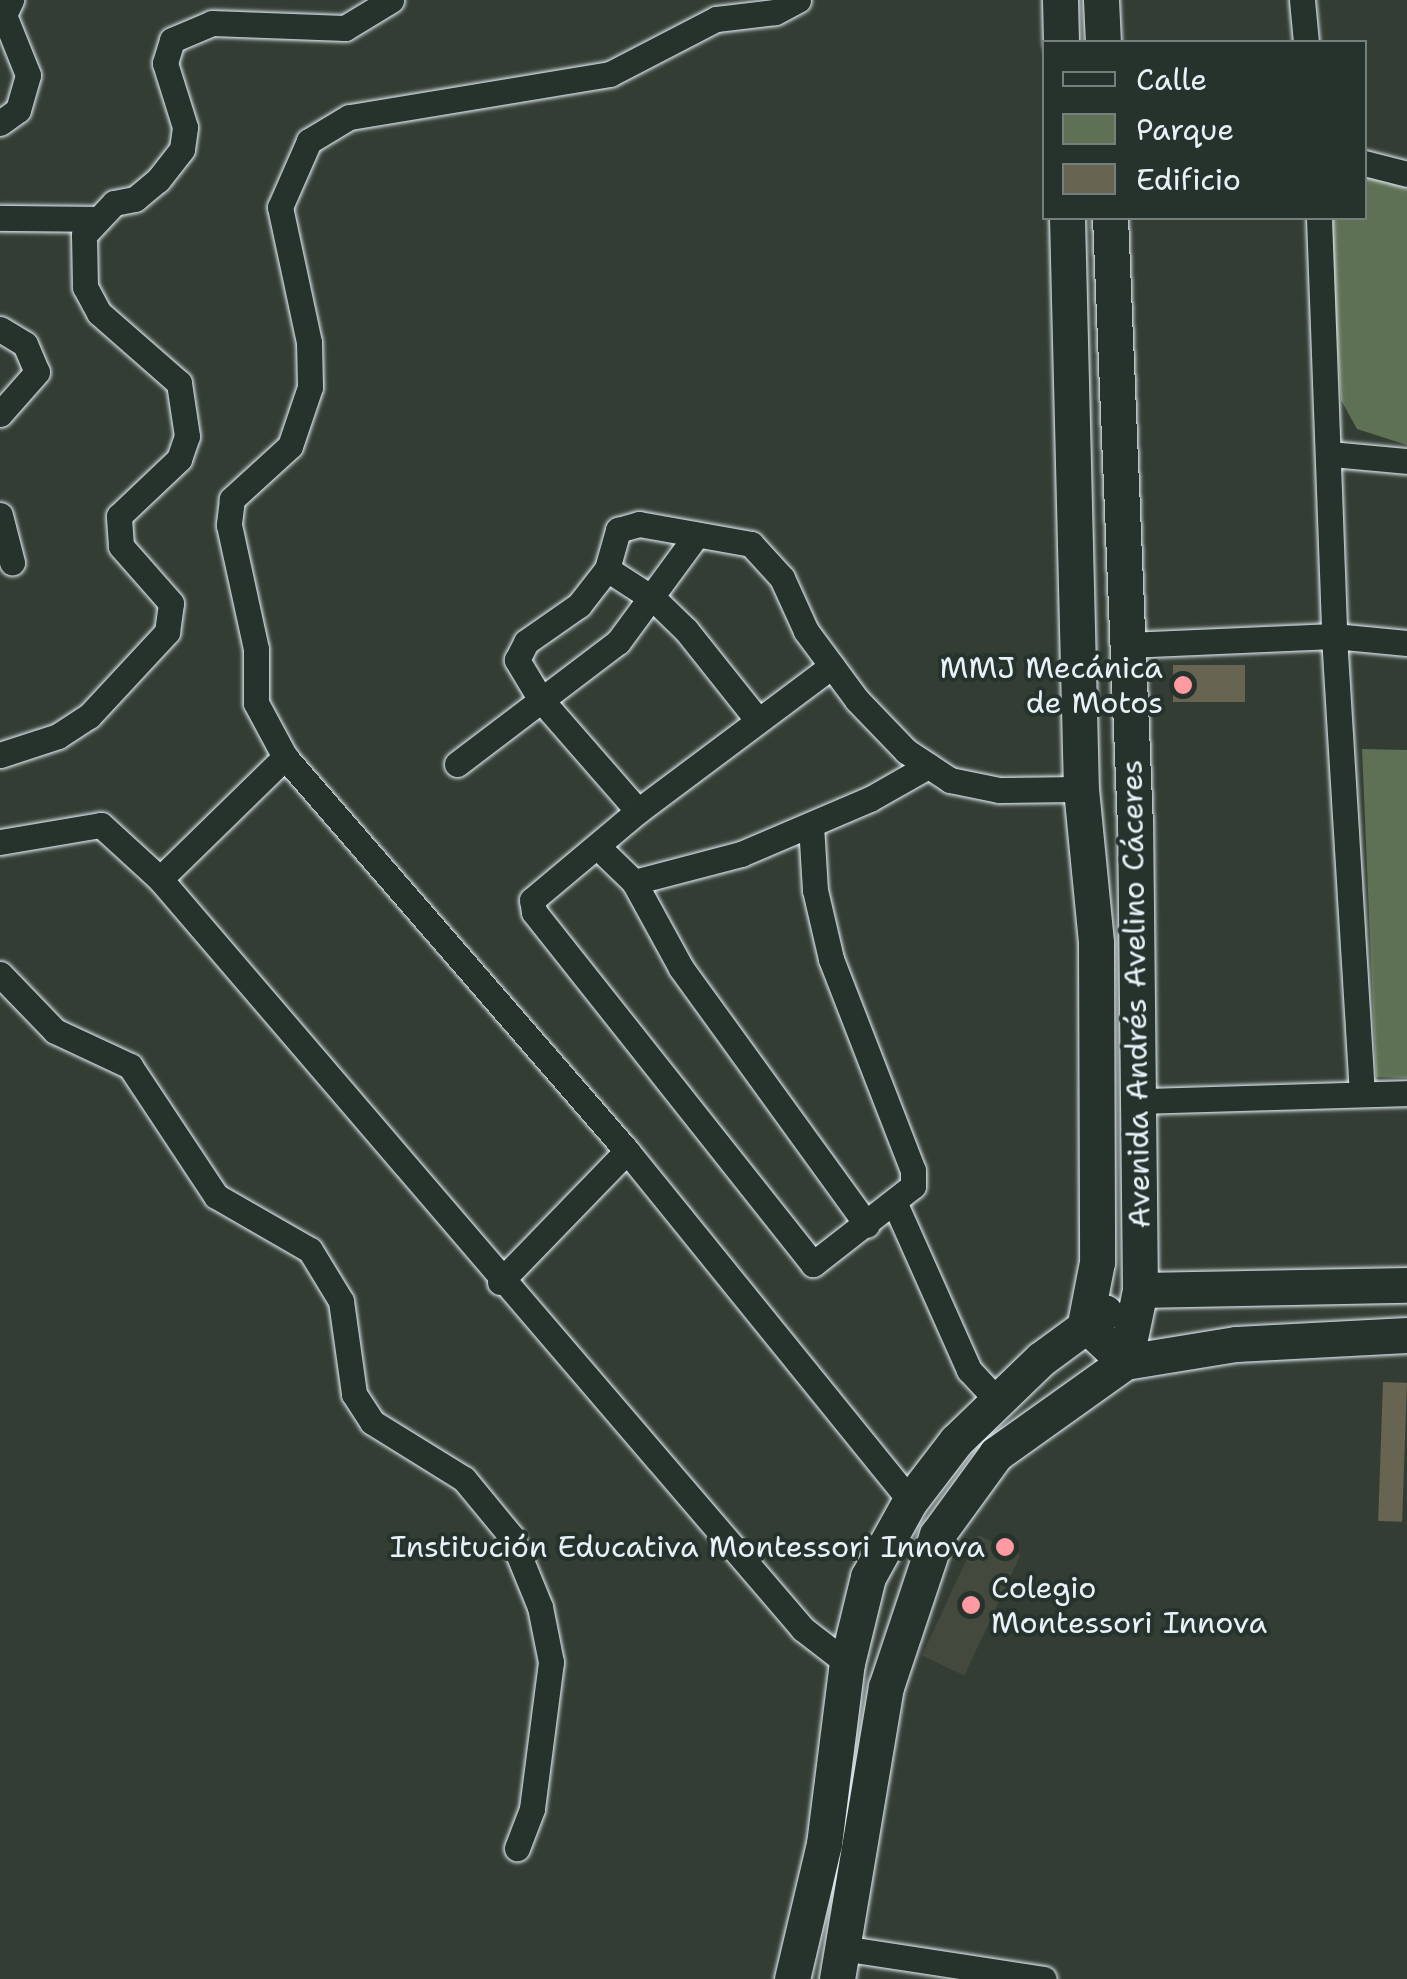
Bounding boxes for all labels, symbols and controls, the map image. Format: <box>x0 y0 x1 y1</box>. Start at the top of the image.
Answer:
legend <box>1042 40 1367 220</box>
text: Calle <box>1136 59 1207 100</box>
text: Parque <box>1136 109 1234 150</box>
text: Edificio <box>1136 159 1241 200</box>
place label: MMJ Mecánica de Motos <box>940 650 1163 720</box>
marker: MMJ Mecánica de Motos <box>1172 674 1194 696</box>
street label: Avenida Andrés Avelino Cáceres <box>1114 759 1158 1229</box>
place label: Institución Educativa Montessori Innova <box>390 1529 985 1565</box>
marker: Institución Educativa Montessori Innova <box>994 1536 1016 1558</box>
place label: Colegio Montessori Innova <box>991 1570 1267 1640</box>
marker: Colegio Montessori Innova <box>960 1594 982 1616</box>

